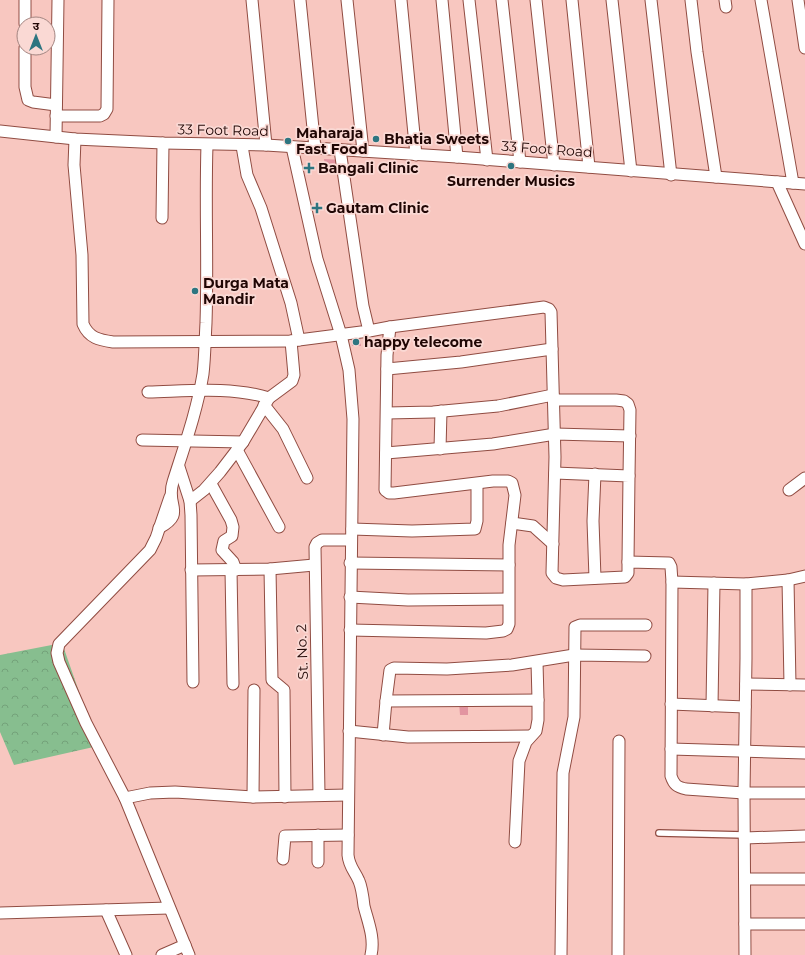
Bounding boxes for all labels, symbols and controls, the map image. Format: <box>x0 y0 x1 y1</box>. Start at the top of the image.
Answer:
north arrow <box>16 16 56 56</box>
text: उ <box>33 19 40 33</box>
street label: 33 Foot Road <box>177 120 269 140</box>
place label: Maharaja Fast Food <box>296 124 368 158</box>
place label: Bhatia Sweets <box>384 130 489 148</box>
marker: Bhatia Sweets <box>371 134 381 144</box>
marker: Maharaja Fast Food <box>283 136 293 146</box>
street label: 33 Foot Road <box>501 137 593 161</box>
place label: Bangali Clinic <box>318 159 419 177</box>
marker: Surrender Musics <box>506 161 516 171</box>
marker: Bangali Clinic <box>303 162 315 174</box>
place label: Surrender Musics <box>447 172 576 190</box>
place label: Gautam Clinic <box>326 199 430 217</box>
marker: Gautam Clinic <box>311 202 323 214</box>
place label: Durga Mata Mandir <box>203 274 289 308</box>
marker: Durga Mata Mandir <box>190 286 200 296</box>
place label: happy telecome <box>364 333 483 351</box>
marker: happy telecome <box>351 337 361 347</box>
street label: St. No. 2 <box>292 624 312 680</box>

